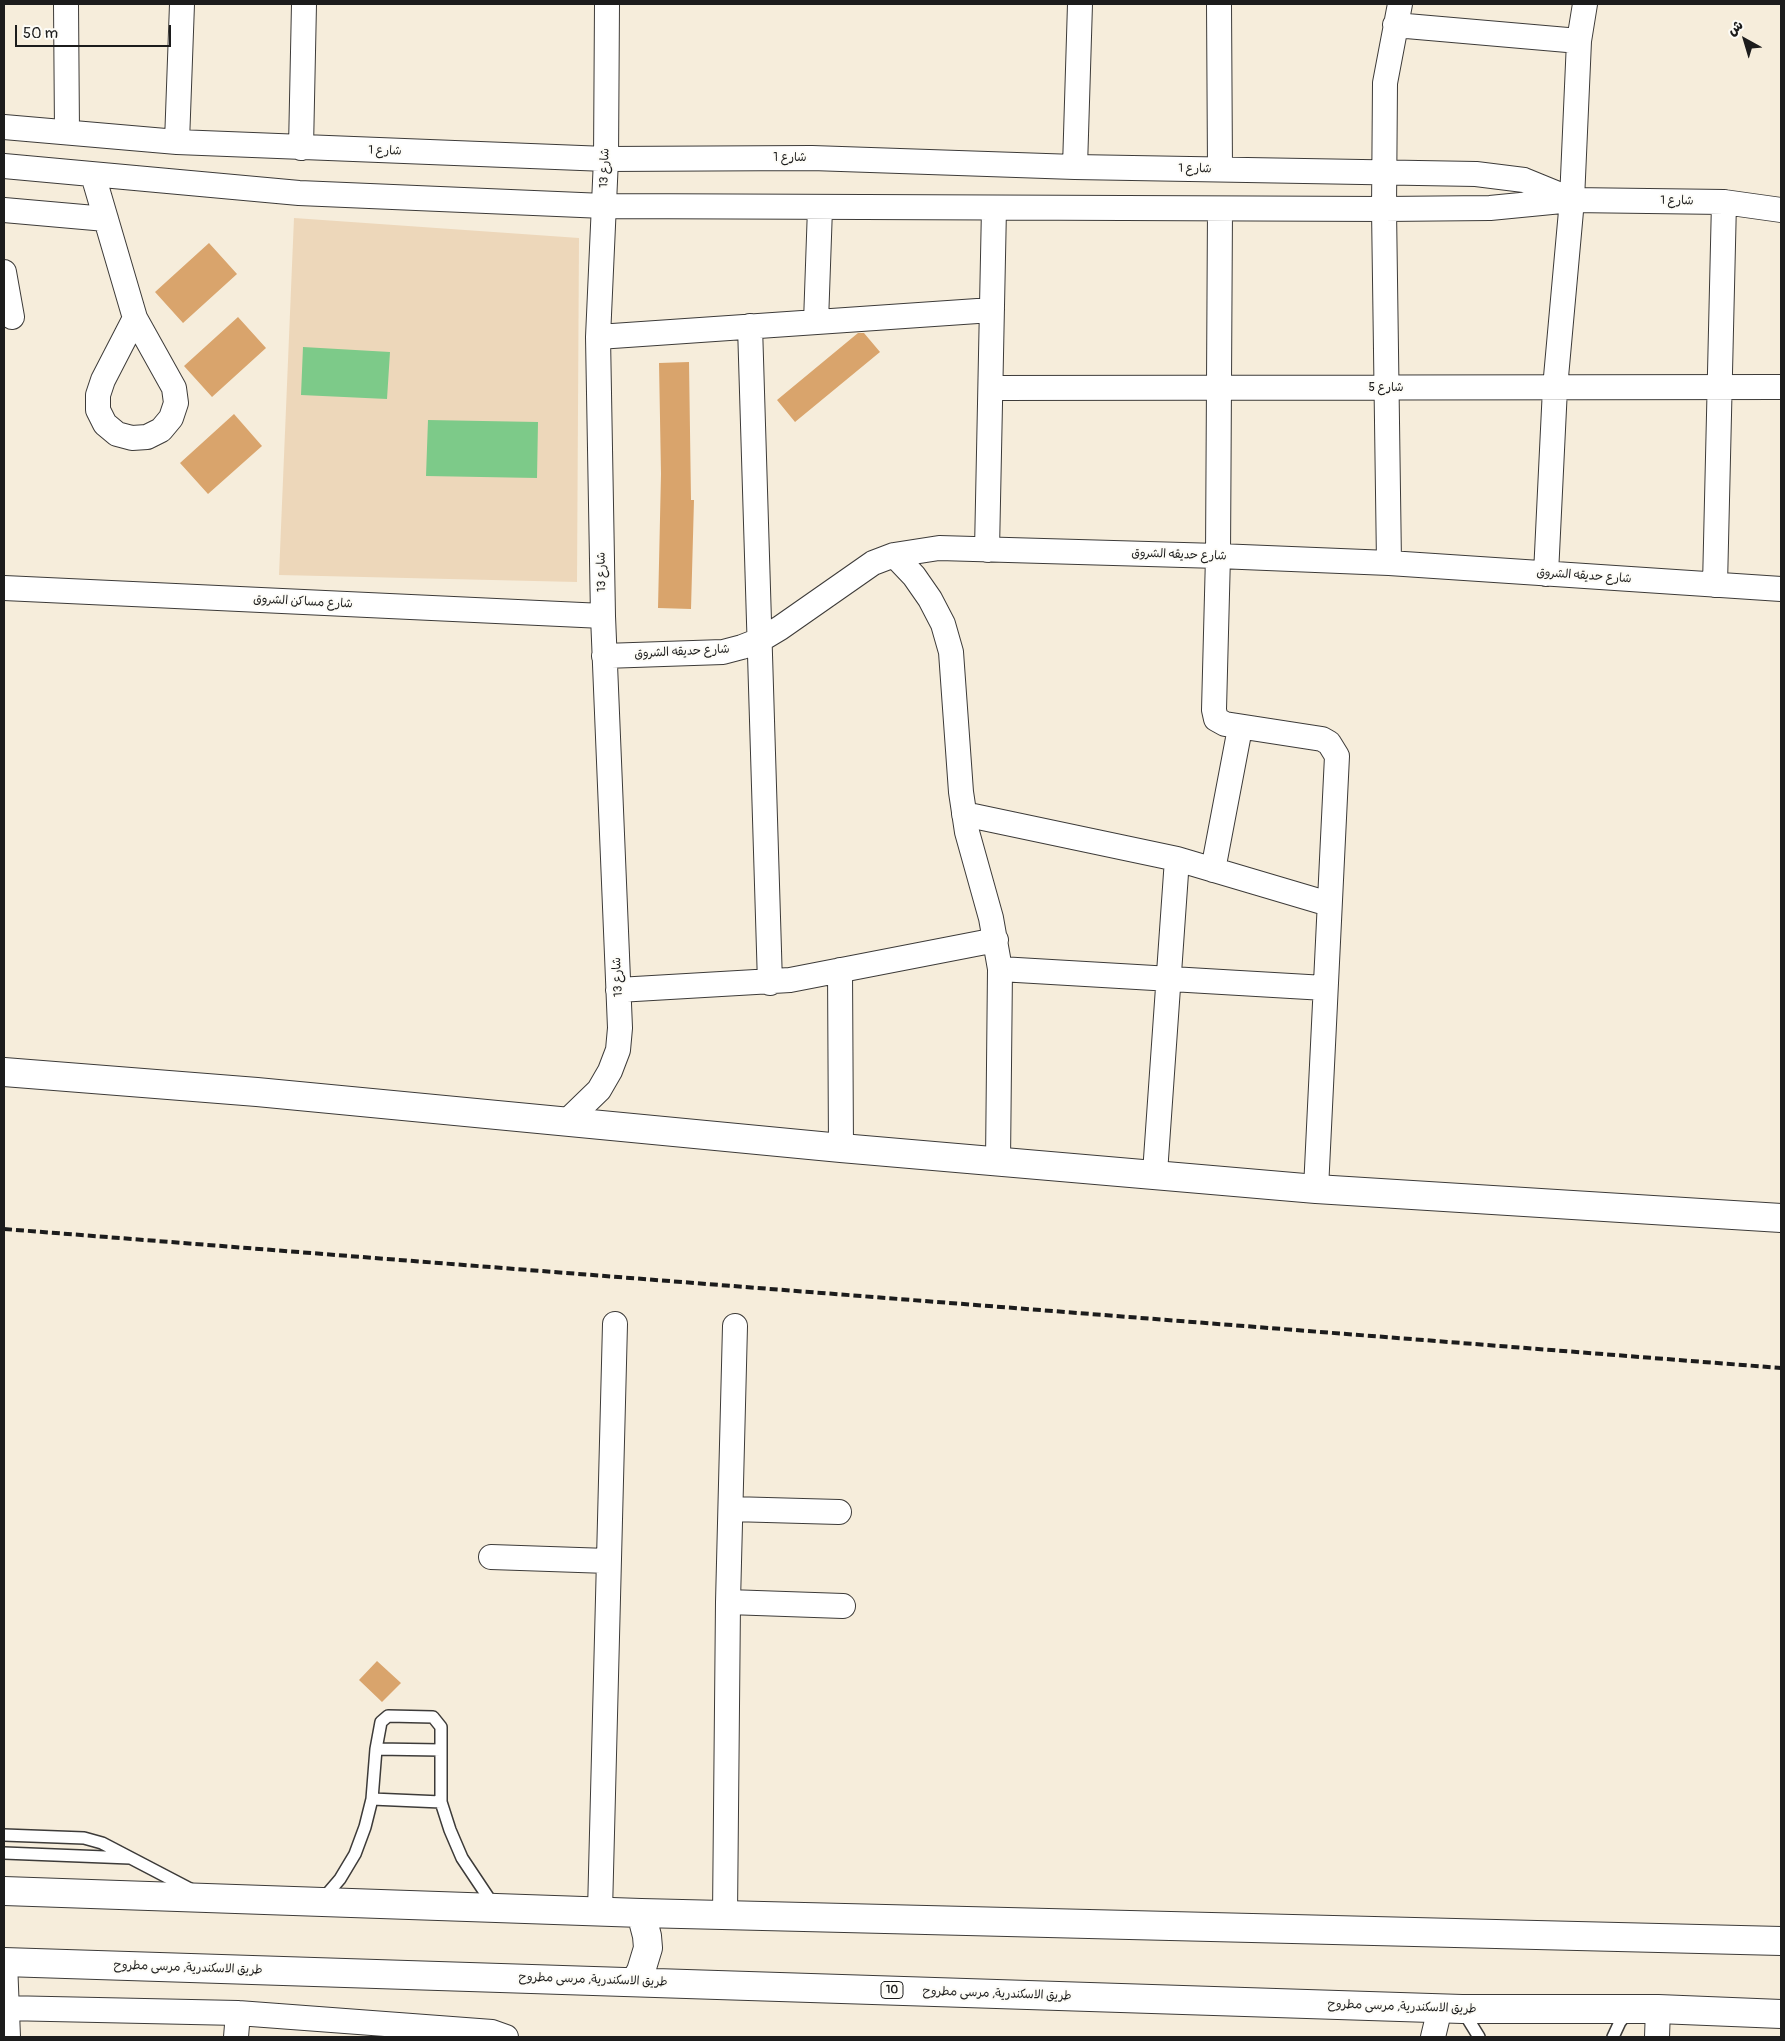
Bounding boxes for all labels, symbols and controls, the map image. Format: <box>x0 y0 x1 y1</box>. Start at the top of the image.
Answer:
scale bar <box>18 15 174 47</box>
north arrow <box>1720 15 1770 65</box>
text: ش <box>1724 17 1747 39</box>
text: 50 m <box>23 24 58 43</box>
street label: شارع 1 <box>368 143 402 159</box>
street label: شارع 13 <box>597 148 613 188</box>
street label: شارع 1 <box>773 151 807 165</box>
street label: شارع 1 <box>1178 162 1212 176</box>
street label: شارع 1 <box>1660 194 1694 208</box>
street label: شارع 5 <box>1368 381 1404 395</box>
street label: شارع حديقه الشروق <box>1131 546 1227 564</box>
street label: شارع 13 <box>594 552 610 592</box>
street label: شارع حديقه الشروق <box>1536 565 1632 587</box>
street label: شارع مساكن الشروق <box>253 592 353 612</box>
street label: شارع حديقه الشروق <box>634 642 730 662</box>
street label: شارع 13 <box>610 957 626 997</box>
street label: طريق الاسكندرية, مرسى مطروح <box>113 1958 263 1978</box>
street label: طريق الاسكندرية, مرسى مطروح <box>518 1970 668 1990</box>
road number: 10 <box>881 1982 903 1998</box>
street label: طريق الاسكندرية, مرسى مطروح <box>922 1984 1072 2004</box>
street label: طريق الاسكندرية, مرسى مطروح <box>1327 1997 1477 2017</box>

